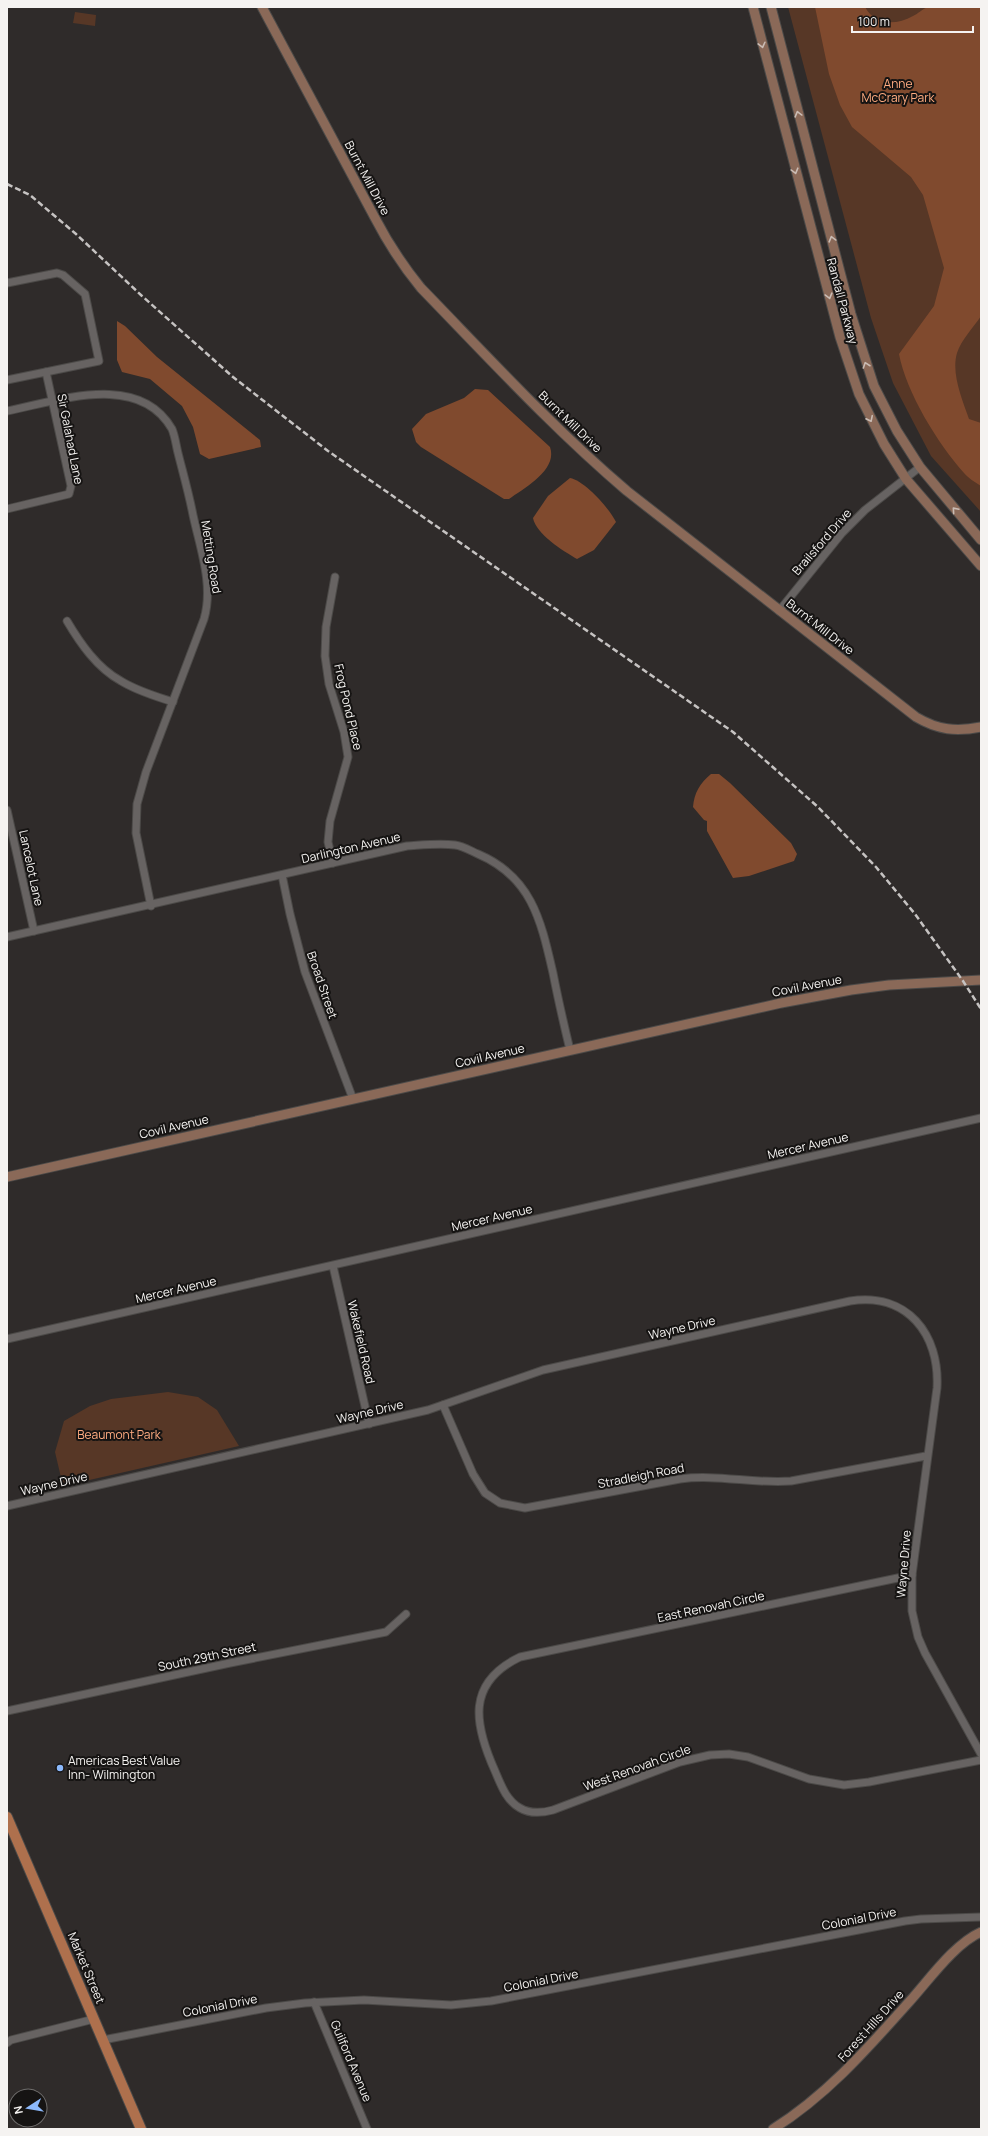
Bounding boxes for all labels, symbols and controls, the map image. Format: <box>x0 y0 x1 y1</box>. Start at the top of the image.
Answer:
scale bar <box>852 8 973 34</box>
text: 100 m <box>858 13 890 30</box>
one-way arrow <box>757 41 766 48</box>
park label: Anne McCrary Park <box>862 75 936 106</box>
one-way arrow <box>794 111 803 118</box>
street label: Burnt Mill Drive <box>341 138 394 218</box>
one-way arrow <box>790 167 799 174</box>
one-way arrow <box>828 236 837 243</box>
street label: Randall Parkway <box>823 256 862 346</box>
one-way arrow <box>824 293 832 299</box>
one-way arrow <box>862 361 871 368</box>
street label: Burnt Mill Drive <box>535 387 606 456</box>
street label: Sir Galahad Lane <box>53 392 88 486</box>
one-way arrow <box>865 415 873 422</box>
street label: Brailsford Drive <box>788 505 855 579</box>
one-way arrow <box>953 508 960 515</box>
street label: Metting Road <box>197 519 226 595</box>
street label: Burnt Mill Drive <box>783 595 858 659</box>
street label: Frog Pond Place <box>330 662 367 752</box>
street label: Lancelot Lane <box>15 828 48 907</box>
street label: Darlington Avenue <box>300 828 402 867</box>
street label: Broad Street <box>303 949 342 1021</box>
street label: Covil Avenue <box>771 970 843 1001</box>
street label: Covil Avenue <box>454 1039 526 1072</box>
street label: Covil Avenue <box>138 1110 210 1143</box>
street label: Mercer Avenue <box>766 1128 850 1163</box>
street label: Mercer Avenue <box>450 1200 534 1235</box>
street label: Mercer Avenue <box>134 1272 218 1307</box>
street label: Wakefield Road <box>344 1298 379 1385</box>
street label: Wayne Drive <box>647 1312 717 1343</box>
street label: Wayne Drive <box>335 1396 405 1427</box>
park label: Beaumont Park <box>77 1426 162 1443</box>
street label: Stradleigh Road <box>596 1459 686 1492</box>
street label: Wayne Drive <box>19 1468 89 1499</box>
street label: Wayne Drive <box>892 1529 915 1599</box>
street label: East Renovah Circle <box>656 1587 766 1626</box>
street label: South 29th Street <box>156 1638 258 1675</box>
street label: West Renovah Circle <box>581 1740 693 1795</box>
place label: Americas Best Value Inn- Wilmington <box>68 1752 180 1783</box>
marker: Americas Best Value Inn- Wilmington <box>55 1763 65 1773</box>
street label: Colonial Drive <box>820 1903 898 1934</box>
street label: Market Street <box>64 1929 109 2006</box>
street label: Colonial Drive <box>502 1965 580 1996</box>
street label: Forest Hills Drive <box>834 1986 907 2065</box>
street label: Colonial Drive <box>181 1990 259 2021</box>
street label: Guilford Avenue <box>327 2017 376 2104</box>
north arrow <box>8 2088 48 2128</box>
text: N <box>10 2105 26 2116</box>

